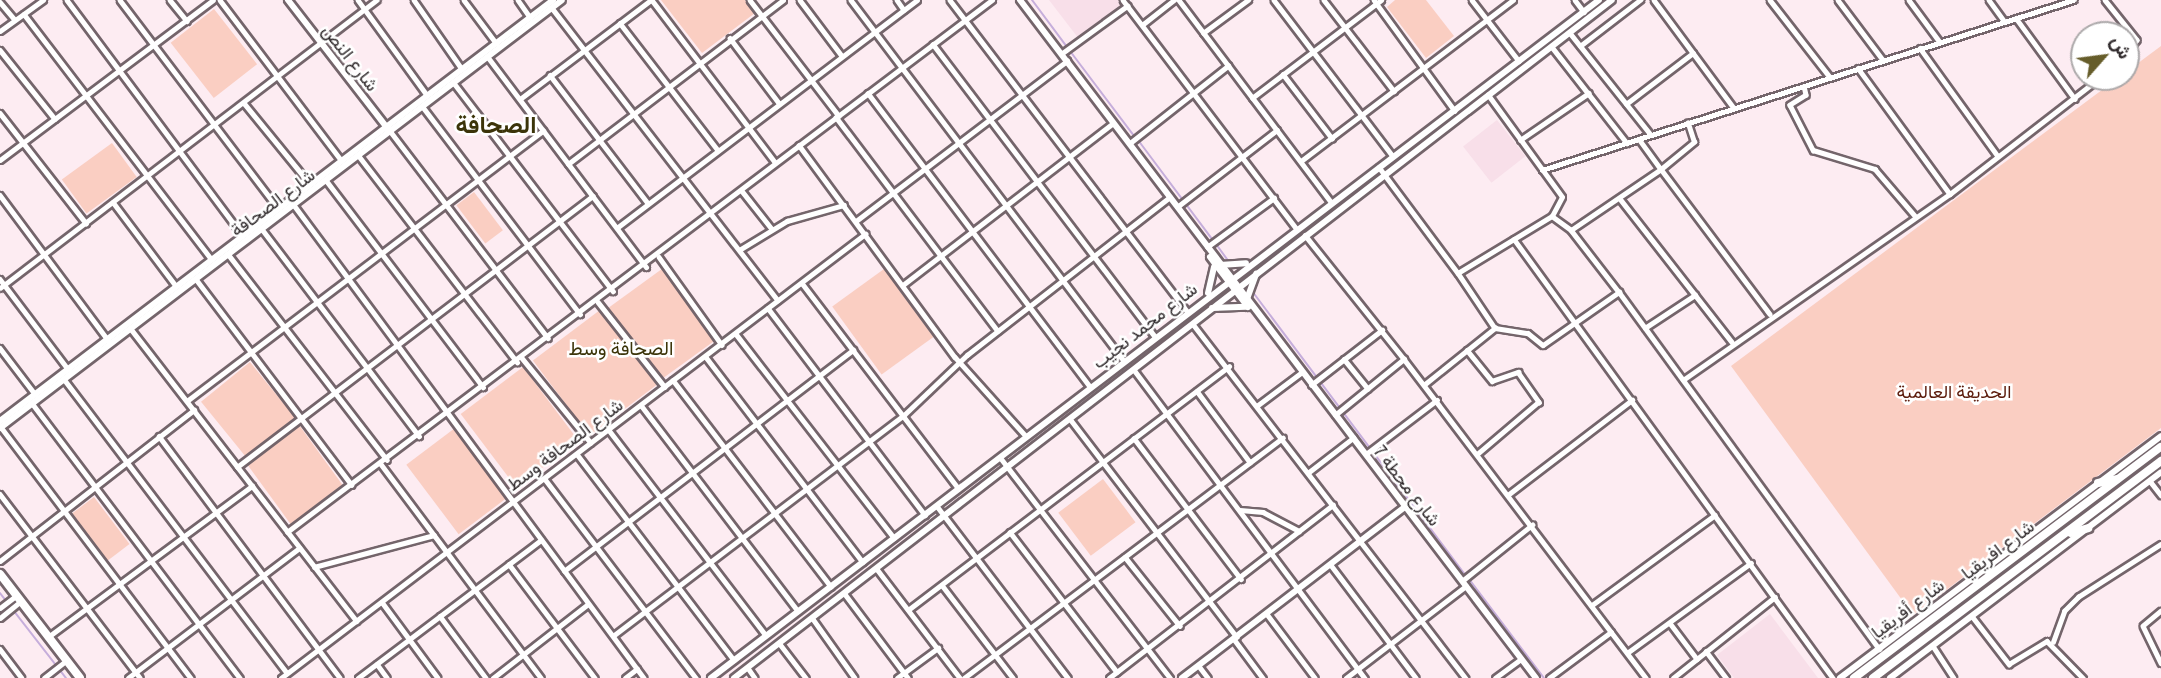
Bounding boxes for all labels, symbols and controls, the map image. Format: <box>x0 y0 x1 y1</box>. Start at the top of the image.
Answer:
street label: شارع النص <box>317 20 383 96</box>
north arrow <box>2070 21 2140 91</box>
text: ش <box>2105 31 2139 63</box>
district label: الصحافة <box>455 111 537 139</box>
street label: شارع الصحافة <box>227 164 319 242</box>
street label: شارع محمد نجيب <box>1088 278 1202 374</box>
district label: الصحافة وسط <box>569 338 673 360</box>
park label: الحديقة العالمية <box>1897 381 2011 403</box>
street label: شارع الصحافة وسط <box>503 394 627 496</box>
street label: شارع محطة 7 <box>1369 442 1445 530</box>
street label: شارع افريقيا <box>1957 516 2039 584</box>
street label: شارع أفريقيا <box>1867 575 1949 643</box>

